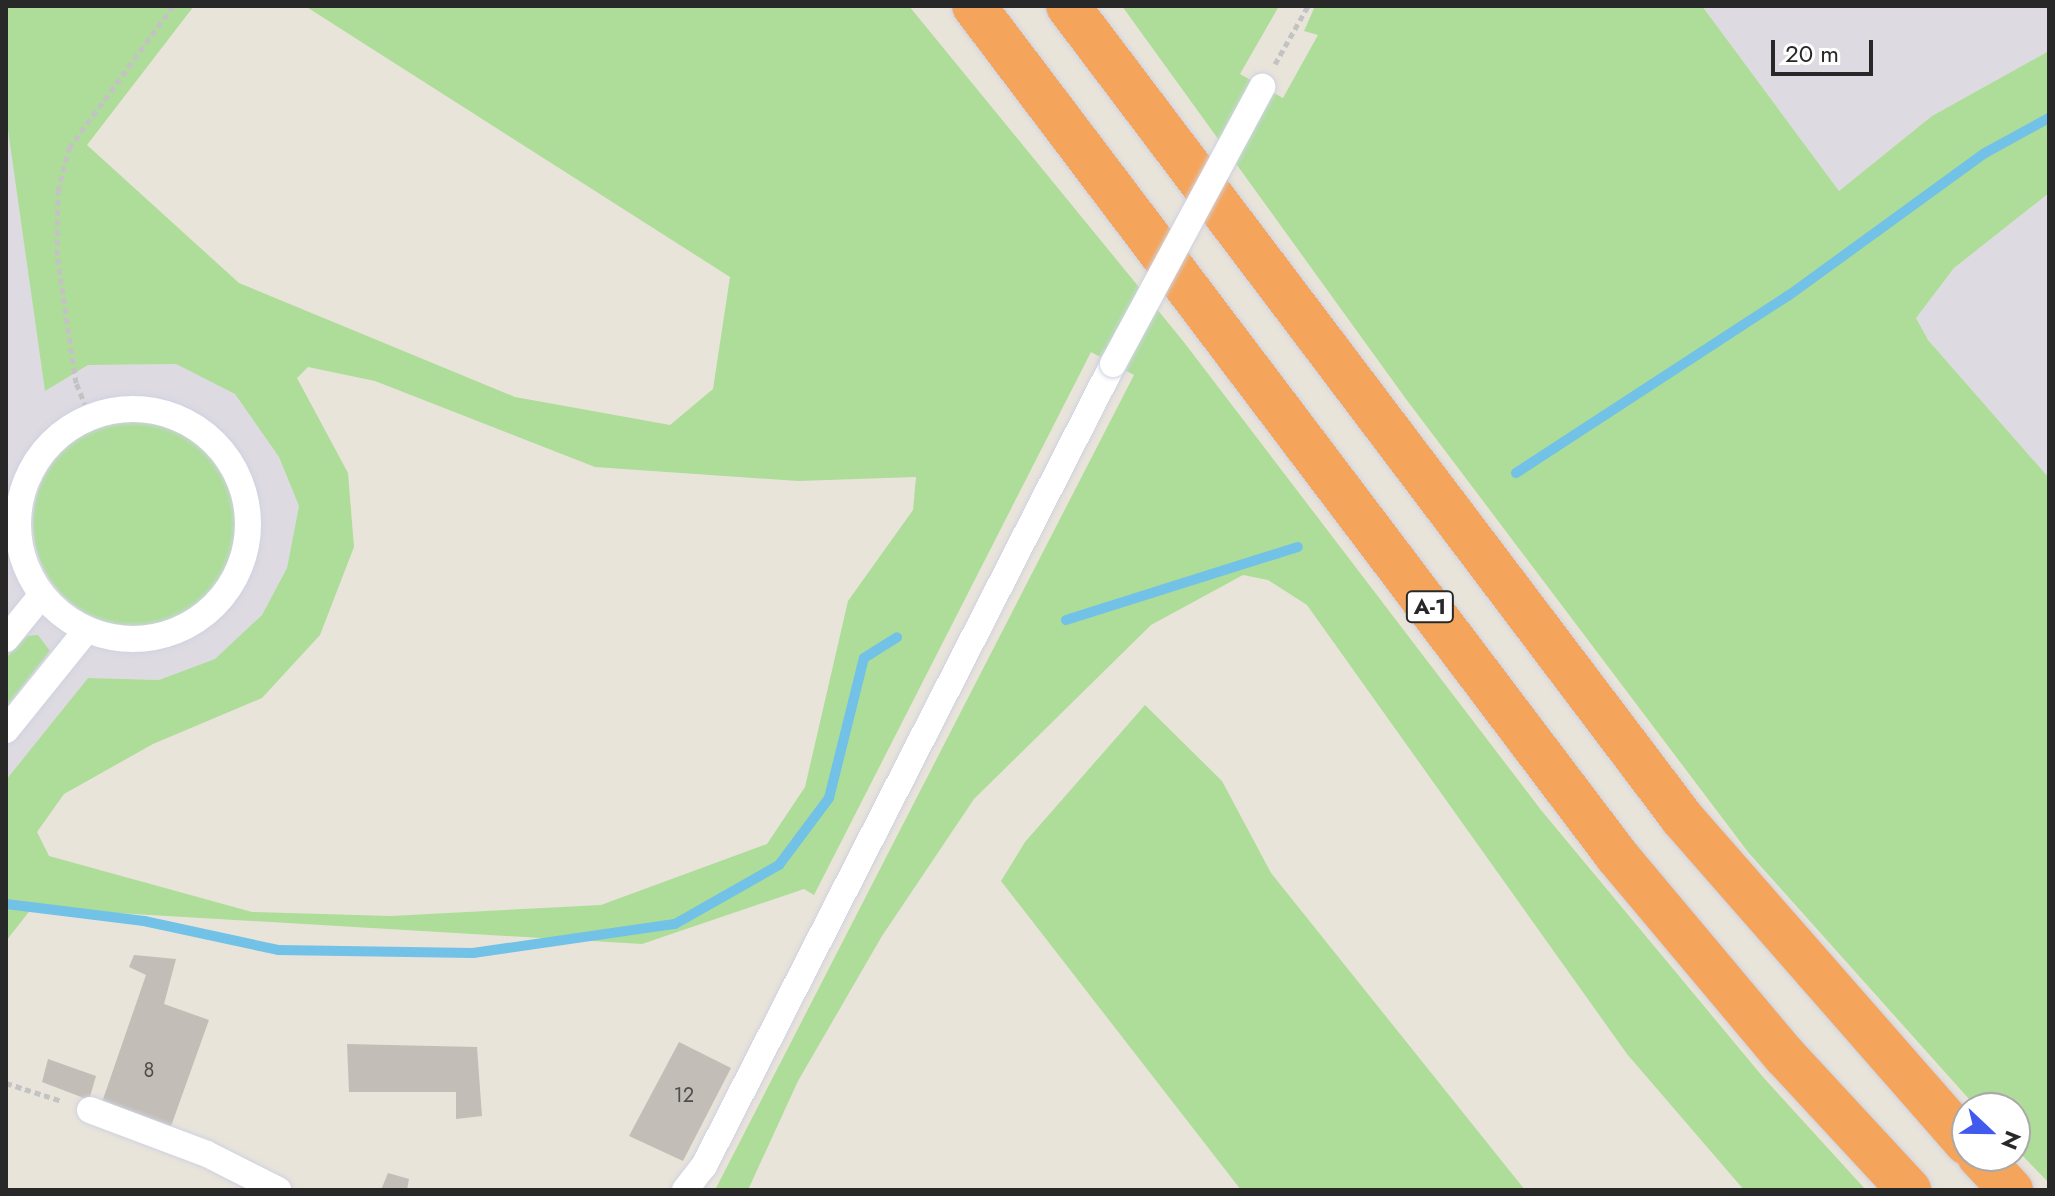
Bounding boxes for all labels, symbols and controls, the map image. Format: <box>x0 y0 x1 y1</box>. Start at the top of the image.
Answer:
scale bar <box>1775 24 1877 74</box>
text: 20 m <box>1785 36 1839 71</box>
road number: A-1 <box>1404 589 1456 625</box>
house number: 8 <box>144 1058 154 1082</box>
house number: 12 <box>674 1083 694 1107</box>
north arrow <box>1951 1092 2031 1172</box>
text: N <box>1993 1126 2030 1154</box>

